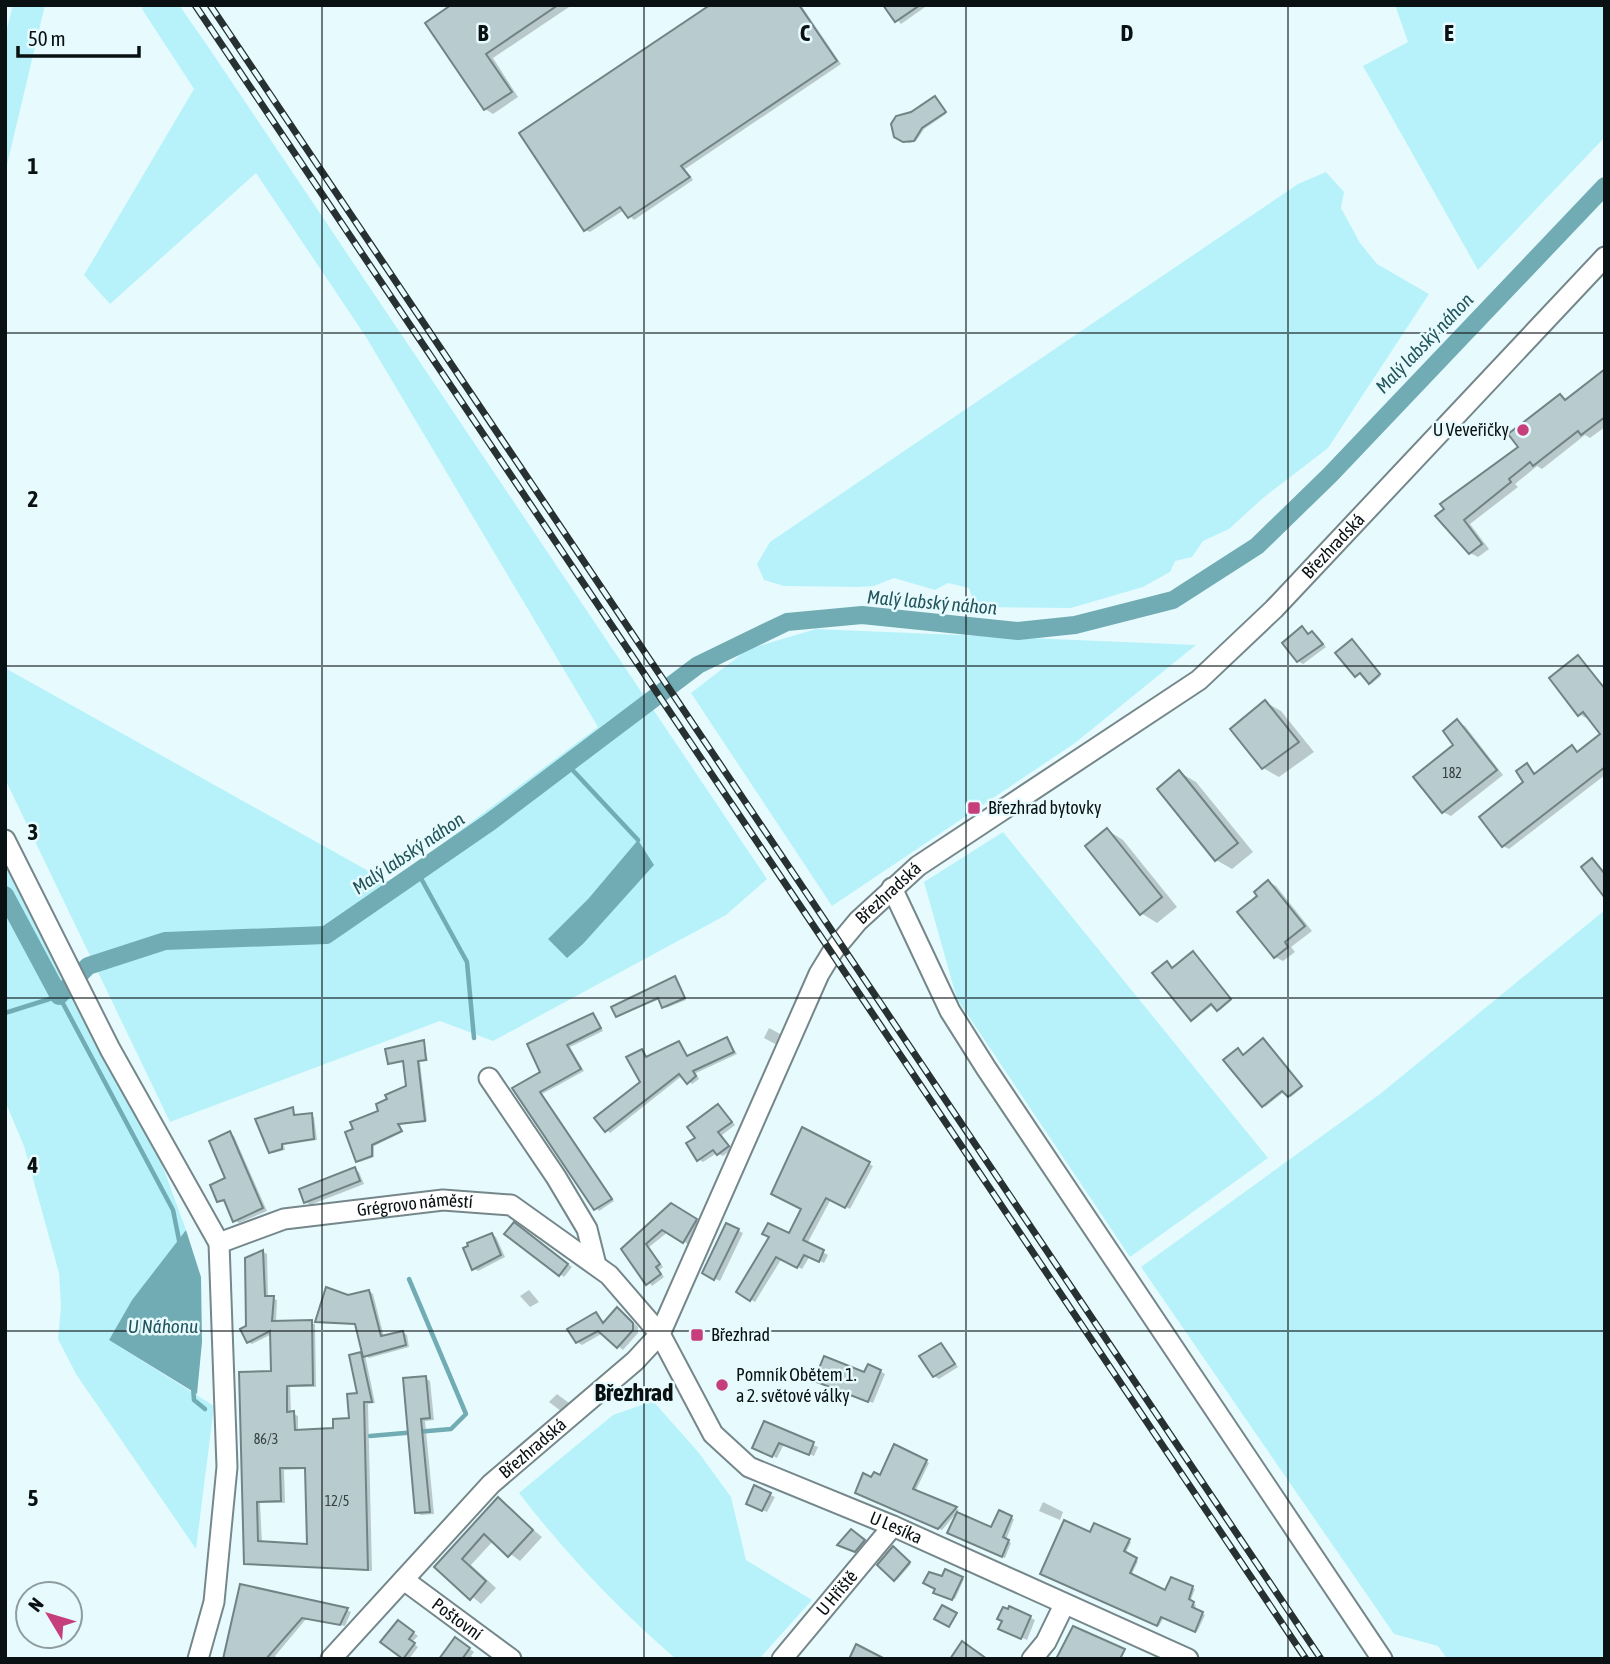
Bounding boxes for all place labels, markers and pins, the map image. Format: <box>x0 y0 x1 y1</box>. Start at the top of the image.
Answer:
place label: U Veveřičky <box>1433 419 1509 440</box>
marker: U Veveřičky <box>1515 422 1531 438</box>
place label: Březhrad bytovky <box>988 797 1101 818</box>
marker: Březhrad bytovky <box>966 800 982 816</box>
place label: Březhrad <box>711 1324 770 1345</box>
marker: Březhrad <box>689 1327 705 1343</box>
place label: Pomník Obětem 1. a 2. světové války <box>736 1364 857 1406</box>
marker: Pomník Obětem 1. a 2. světové války <box>714 1377 730 1393</box>

